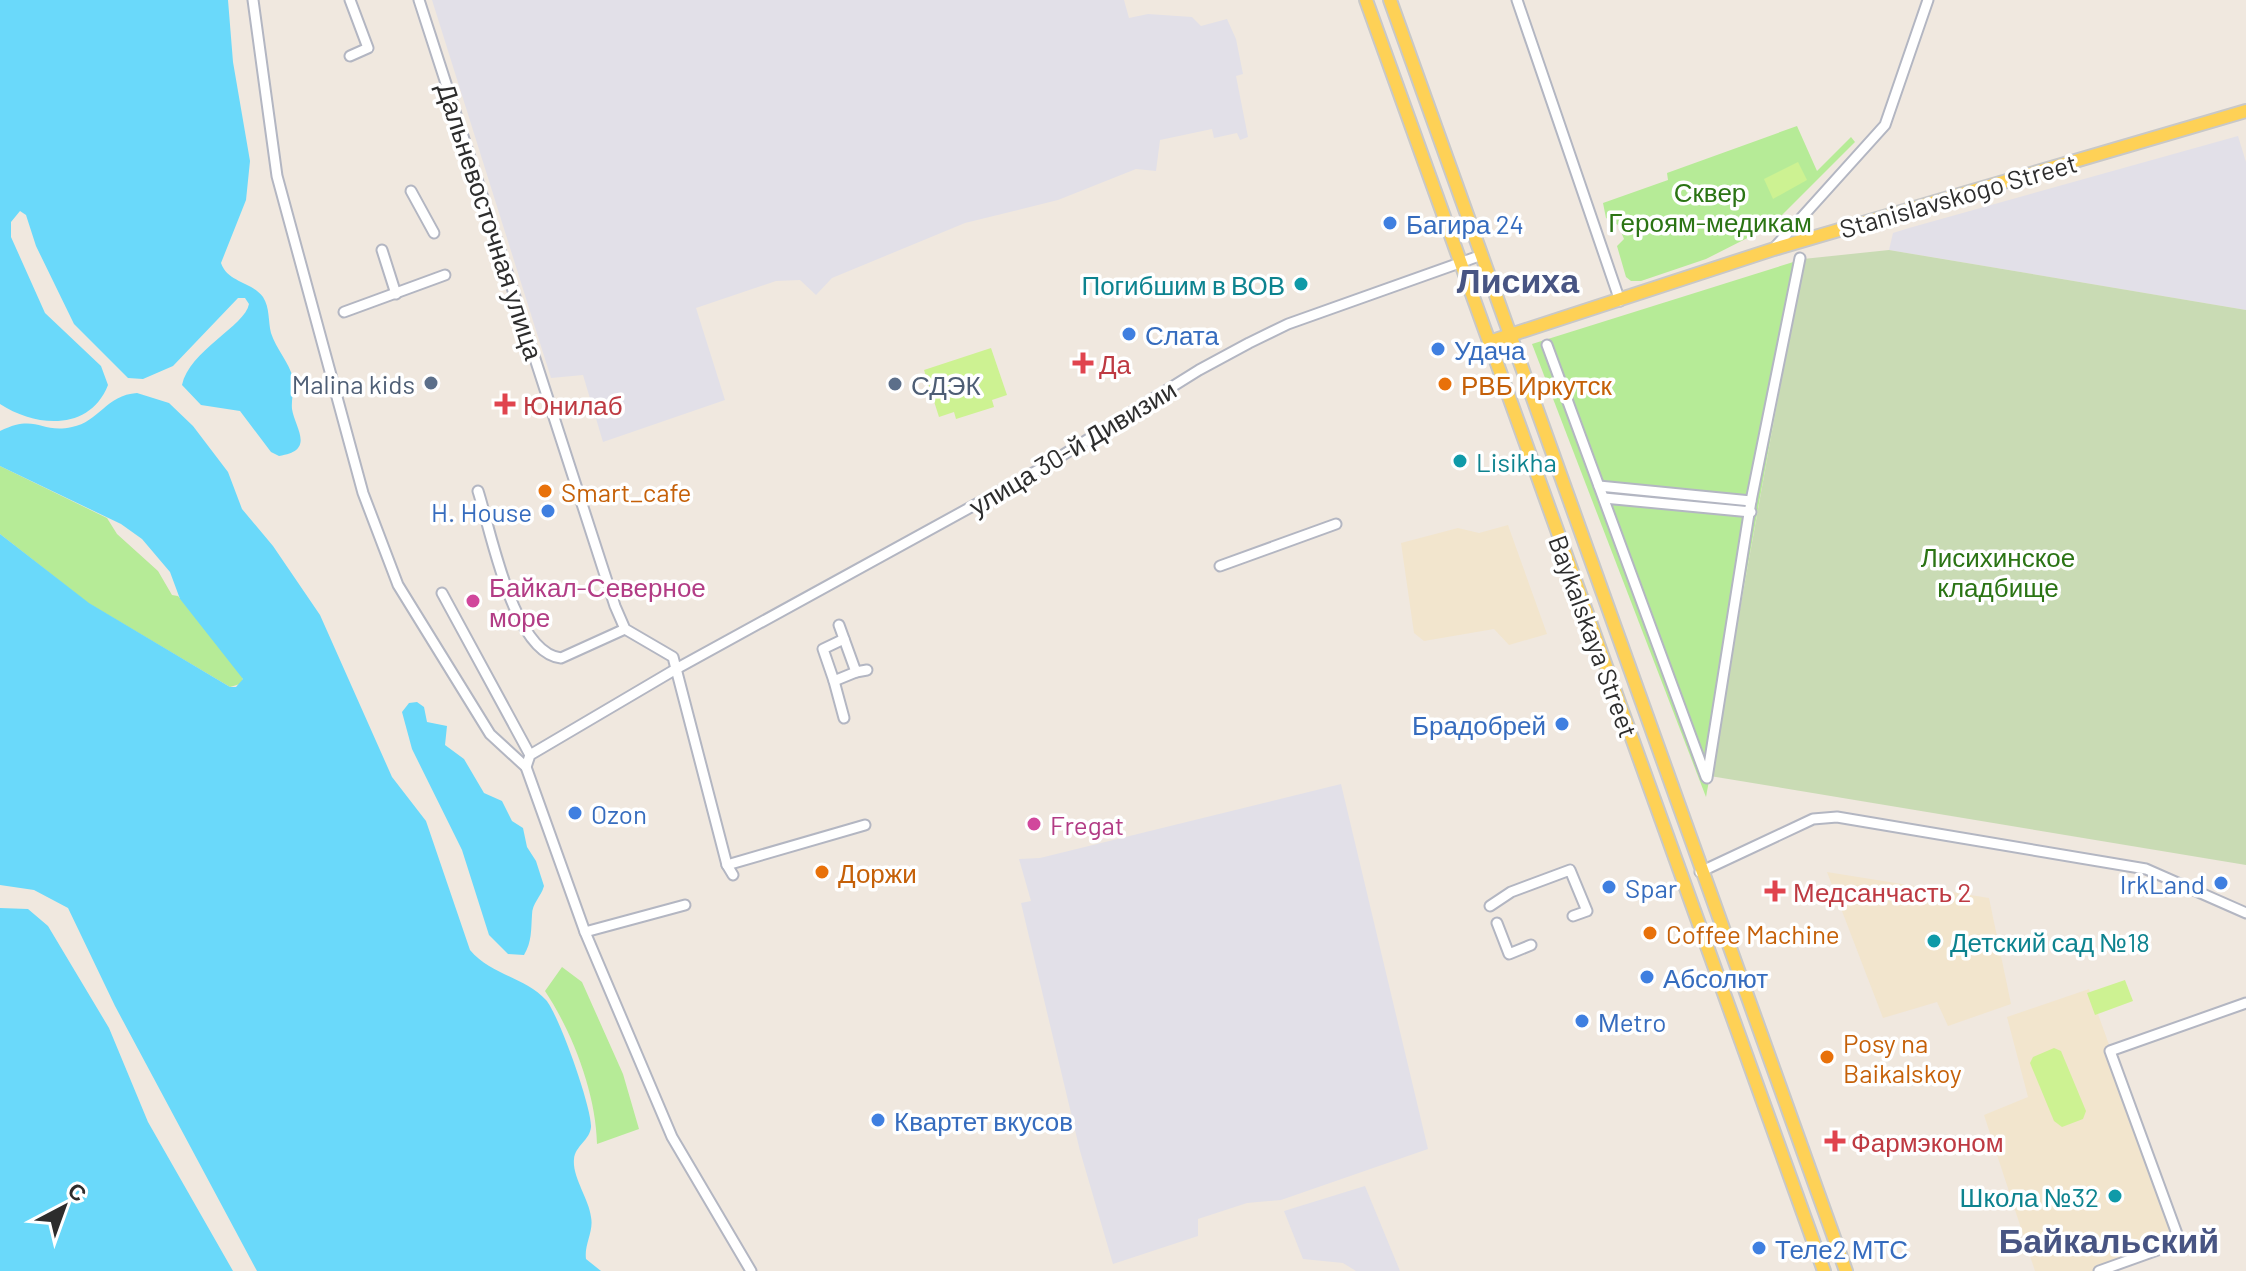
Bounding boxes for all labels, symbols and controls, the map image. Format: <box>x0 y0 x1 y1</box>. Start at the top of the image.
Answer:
street label: Дальневосточная улица <box>432 79 551 364</box>
street label: Stanislavskogo Street <box>1836 146 2080 244</box>
park label: Сквер Героям-медикам <box>1608 176 1812 237</box>
place label: Багира 24 <box>1406 208 1524 239</box>
marker: Багира 24 <box>1381 214 1399 232</box>
district label: Лисиха <box>1457 259 1580 300</box>
place label: Погибшим в ВОВ <box>1081 269 1285 300</box>
marker: Погибшим в ВОВ <box>1292 275 1310 293</box>
place label: Слата <box>1145 319 1219 350</box>
marker: Слата <box>1120 325 1138 343</box>
place label: Удача <box>1454 334 1526 365</box>
marker: Удача <box>1429 340 1447 358</box>
place label: Да <box>1099 348 1132 379</box>
marker: Да <box>1074 354 1092 372</box>
place label: Malina kids <box>292 368 415 399</box>
place label: СДЭК <box>911 369 981 400</box>
place label: РВБ Иркутск <box>1461 369 1612 400</box>
street label: улица 30-й Дивизии <box>963 373 1181 521</box>
marker: Malina kids <box>422 374 440 392</box>
marker: СДЭК <box>886 375 904 393</box>
marker: РВБ Иркутск <box>1436 375 1454 393</box>
place label: Юнилаб <box>523 389 623 420</box>
marker: Юнилаб <box>494 393 516 415</box>
place label: Lisikha <box>1476 446 1557 477</box>
marker: Lisikha <box>1451 452 1469 470</box>
place label: Smart_cafe <box>561 476 691 507</box>
marker: Smart_cafe <box>536 482 554 500</box>
place label: H. House <box>431 496 532 527</box>
marker: H. House <box>539 502 557 520</box>
street label: Baykalskaya Street <box>1543 531 1645 741</box>
park label: Лисихинское кладбище <box>1921 541 2075 602</box>
place label: Байкал-Северное море <box>489 571 706 632</box>
marker: Байкал-Северное море <box>464 592 482 610</box>
place label: Брадобрей <box>1412 709 1546 740</box>
marker: Брадобрей <box>1553 715 1571 733</box>
place label: Ozon <box>591 798 647 829</box>
marker: Ozon <box>566 804 584 822</box>
place label: Fregat <box>1050 809 1124 840</box>
marker: Fregat <box>1025 815 1043 833</box>
place label: Доржи <box>838 857 917 888</box>
marker: Доржи <box>813 863 831 881</box>
place label: IrkLand <box>2120 868 2205 899</box>
place label: Spar <box>1625 872 1678 903</box>
marker: IrkLand <box>2212 874 2230 892</box>
place label: Медсанчасть 2 <box>1793 876 1971 907</box>
marker: Spar <box>1600 878 1618 896</box>
marker: Медсанчасть 2 <box>1764 880 1786 902</box>
place label: Coffee Machine <box>1666 918 1840 949</box>
marker: Coffee Machine <box>1641 924 1659 942</box>
place label: Детский сад №18 <box>1950 926 2150 957</box>
marker: Детский сад №18 <box>1925 932 1943 950</box>
place label: Абсолют <box>1663 962 1768 993</box>
marker: Абсолют <box>1638 968 1656 986</box>
place label: Мetro <box>1598 1006 1666 1037</box>
marker: Мetro <box>1573 1012 1591 1030</box>
place label: Posy na Baikalskoy <box>1843 1027 1962 1088</box>
marker: Posy na Baikalskoy <box>1818 1048 1836 1066</box>
place label: Квартет вкусов <box>894 1105 1073 1136</box>
marker: Квартет вкусов <box>869 1111 887 1129</box>
place label: Фармэконом <box>1851 1126 2004 1157</box>
marker: Фармэконом <box>1826 1132 1844 1150</box>
north arrow <box>24 1167 104 1247</box>
text: С <box>63 1176 92 1206</box>
place label: Школа №32 <box>1960 1181 2099 1212</box>
marker: Школа №32 <box>2106 1187 2124 1205</box>
district label: Байкальский <box>1999 1219 2219 1260</box>
place label: Теле2 МТС <box>1775 1233 1908 1264</box>
marker: Теле2 МТС <box>1750 1239 1768 1257</box>

